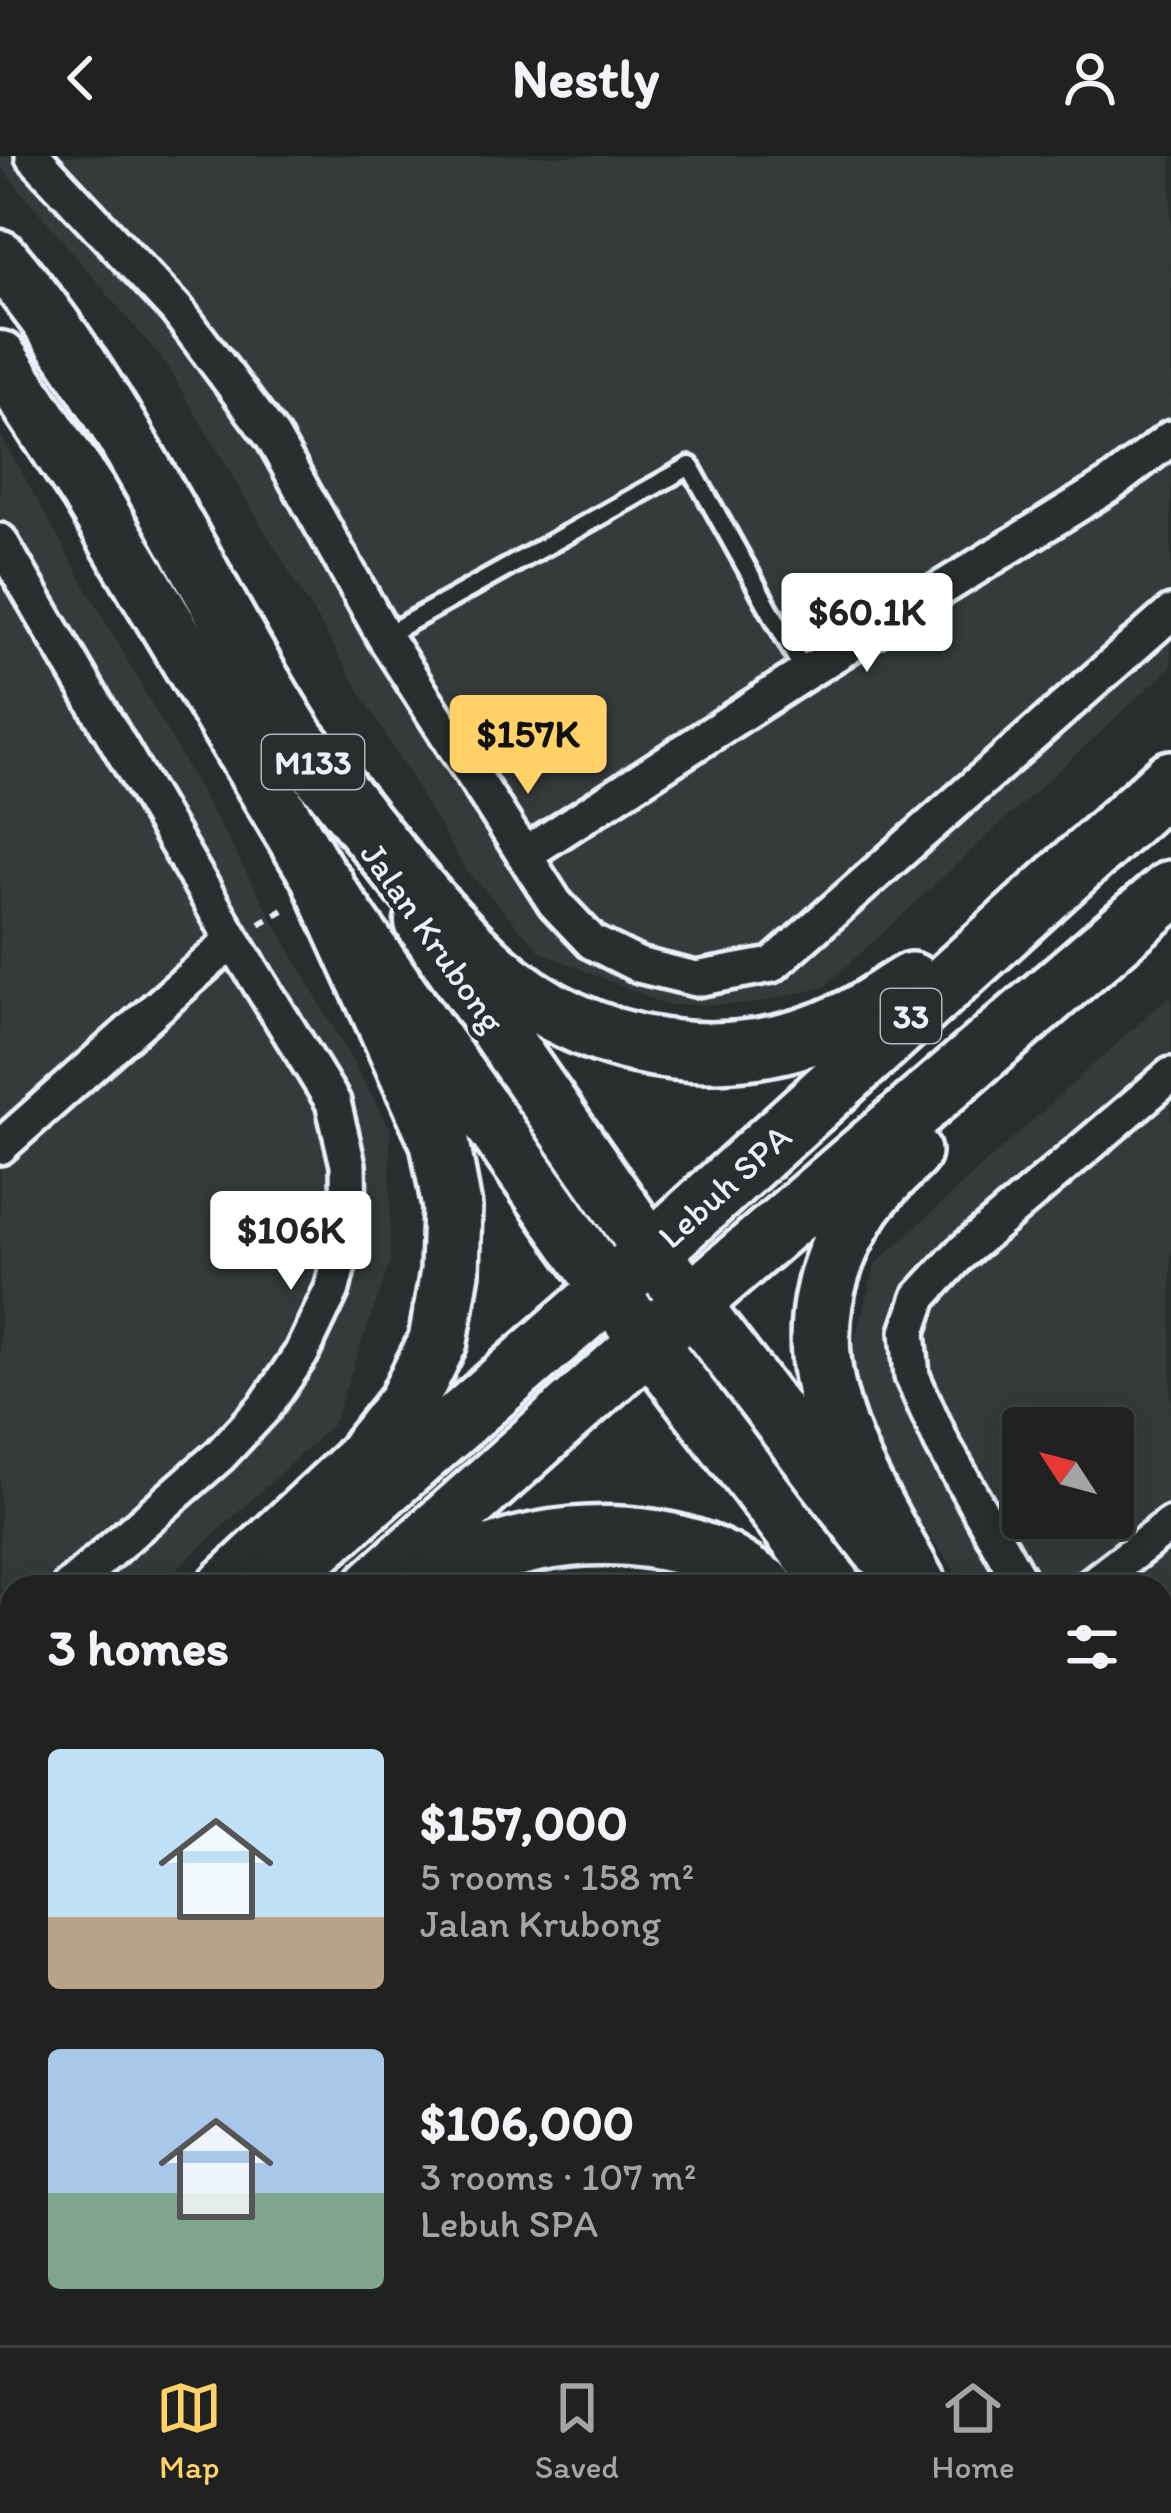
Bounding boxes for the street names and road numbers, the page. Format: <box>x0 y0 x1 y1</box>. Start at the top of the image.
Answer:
road number: M133 <box>262 735 364 789</box>
street label: Jalan Krubong <box>352 834 515 1041</box>
road number: 33 <box>881 989 941 1043</box>
street label: Lebuh SPA <box>649 1114 799 1257</box>

